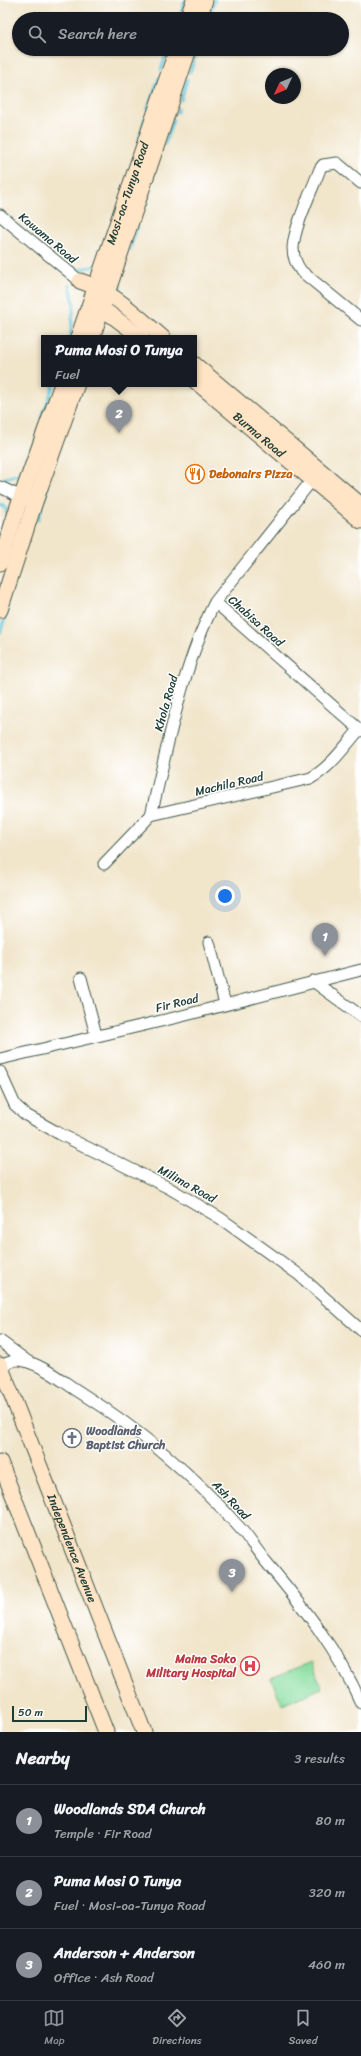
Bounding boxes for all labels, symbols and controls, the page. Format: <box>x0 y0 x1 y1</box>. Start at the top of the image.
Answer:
search box <box>12 12 349 56</box>
text: Search here <box>58 21 137 47</box>
icon: search <box>26 23 48 45</box>
north arrow <box>265 68 301 104</box>
street label: Mosi-oa-Tunya Road <box>100 138 156 248</box>
street label: Kawama Road <box>13 207 83 270</box>
popup <box>41 335 197 387</box>
text: Puma Mosi O Tunya <box>55 337 183 363</box>
text: Fuel <box>55 363 80 386</box>
pin: 2 <box>106 400 132 433</box>
street label: Burma Road <box>228 406 291 464</box>
restaurant icon: Debonairs Pizza <box>184 463 206 485</box>
place label: Debonairs Pizza <box>209 463 293 485</box>
street label: Chabisa Road <box>223 590 290 653</box>
street label: Khola Road <box>147 672 185 734</box>
street label: Machila Road <box>193 765 267 803</box>
your location <box>215 886 235 906</box>
pin: 1 <box>312 923 338 956</box>
street label: Fir Road <box>153 987 201 1019</box>
street label: Milima Road <box>154 1159 221 1209</box>
place label: Woodlands Baptist Church <box>86 1420 166 1456</box>
church icon: Woodlands Baptist Church <box>61 1427 83 1449</box>
street label: Ash Road <box>206 1474 256 1526</box>
street label: Independence Avenue <box>40 1490 103 1606</box>
pin: 3 <box>219 1559 245 1592</box>
place label: Maina Soko Military Hospital <box>145 1648 237 1684</box>
hospital icon: Maina Soko Military Hospital <box>239 1655 261 1677</box>
text: 50 m <box>18 1703 43 1722</box>
scale bar <box>12 1704 87 1723</box>
text: Nearby <box>16 1743 70 1773</box>
text: 3 results <box>294 1747 345 1770</box>
text: Woodlands SDA Church <box>54 1796 206 1822</box>
text: 1 <box>26 1809 32 1832</box>
text: 80 m <box>316 1809 345 1832</box>
text: Temple · Fir Road <box>54 1822 151 1845</box>
text: Puma Mosi O Tunya <box>54 1868 181 1894</box>
text: 2 <box>25 1881 33 1904</box>
text: 320 m <box>309 1881 345 1904</box>
text: Fuel · Mosi-oa-Tunya Road <box>54 1894 205 1917</box>
text: Anderson + Anderson <box>54 1940 195 1966</box>
text: 3 <box>25 1953 33 1976</box>
text: 460 m <box>308 1953 345 1976</box>
text: Office · Ash Road <box>54 1966 154 1989</box>
tab: Map <box>43 2007 65 2050</box>
tab: Directions <box>152 2007 202 2050</box>
tab: Saved <box>289 2007 318 2050</box>

